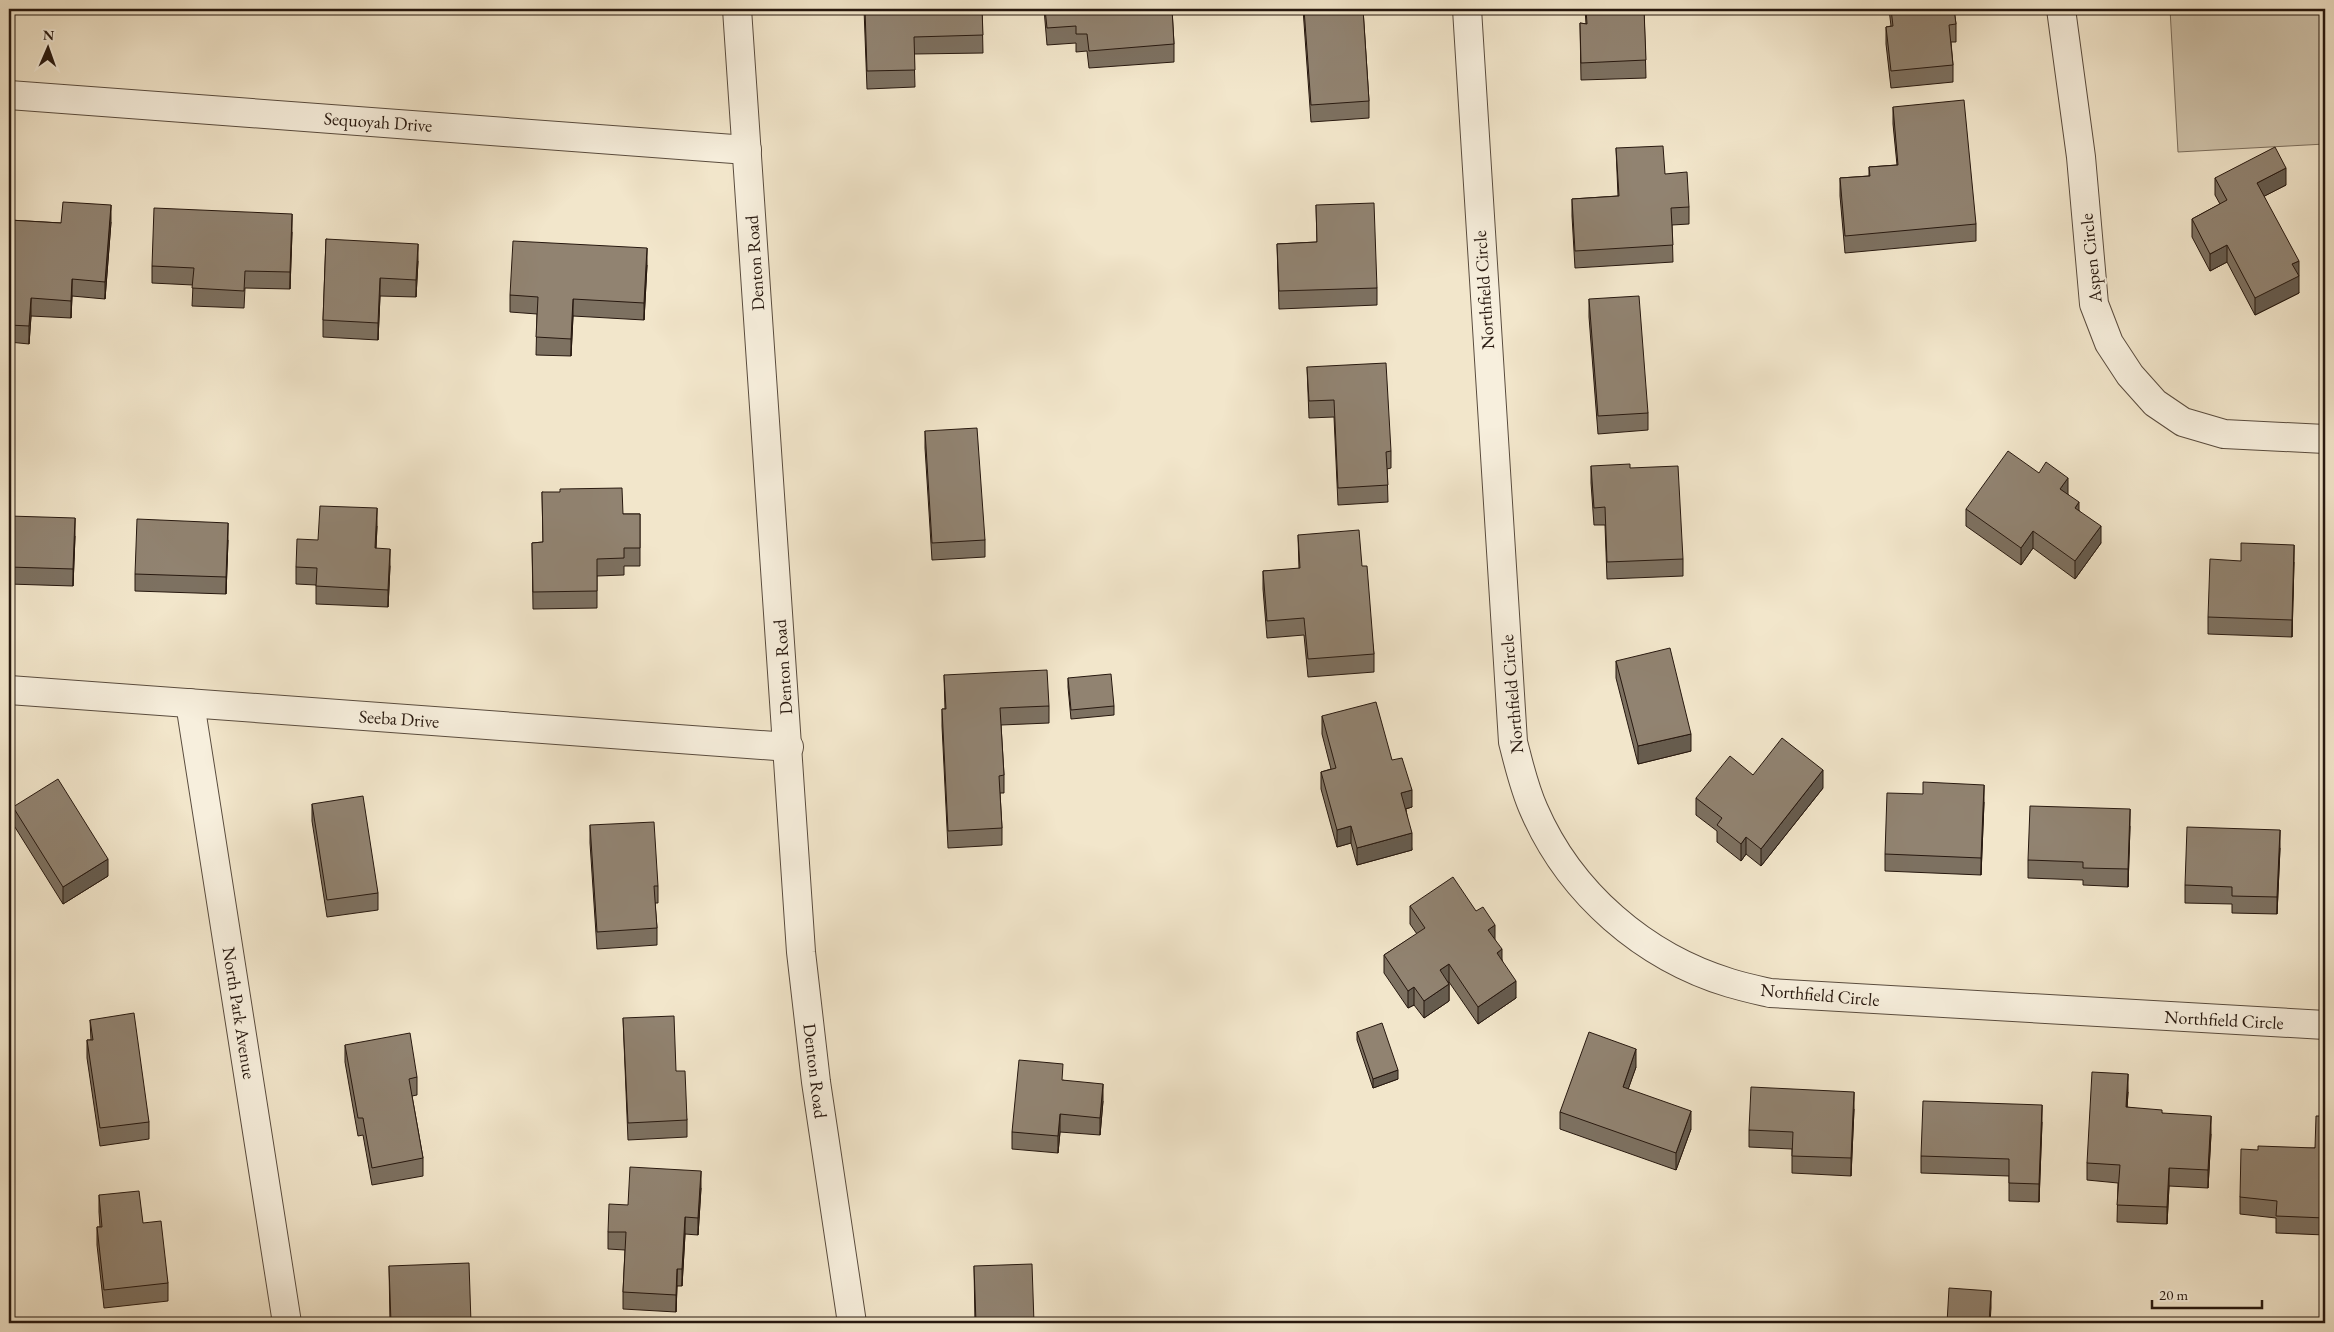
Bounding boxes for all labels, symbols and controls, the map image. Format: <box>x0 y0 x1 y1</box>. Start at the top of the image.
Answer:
north arrow <box>22 22 72 72</box>
text: N <box>42 26 55 44</box>
street label: Sequoyah Drive <box>323 106 433 137</box>
street label: Aspen Circle <box>2074 212 2107 305</box>
street label: Denton Road <box>740 214 769 311</box>
street label: Northfield Circle <box>1468 230 1499 350</box>
street label: Denton Road <box>768 618 797 715</box>
street label: Northfield Circle <box>1495 634 1528 754</box>
street label: Seeba Drive <box>358 704 440 733</box>
street label: North Park Avenue <box>218 945 261 1081</box>
street label: Northfield Circle <box>1760 978 1880 1011</box>
street label: Northfield Circle <box>2164 1005 2284 1034</box>
street label: Denton Road <box>798 1022 833 1121</box>
scale bar <box>2152 1277 2262 1309</box>
text: 20 m <box>2159 1285 2188 1304</box>

